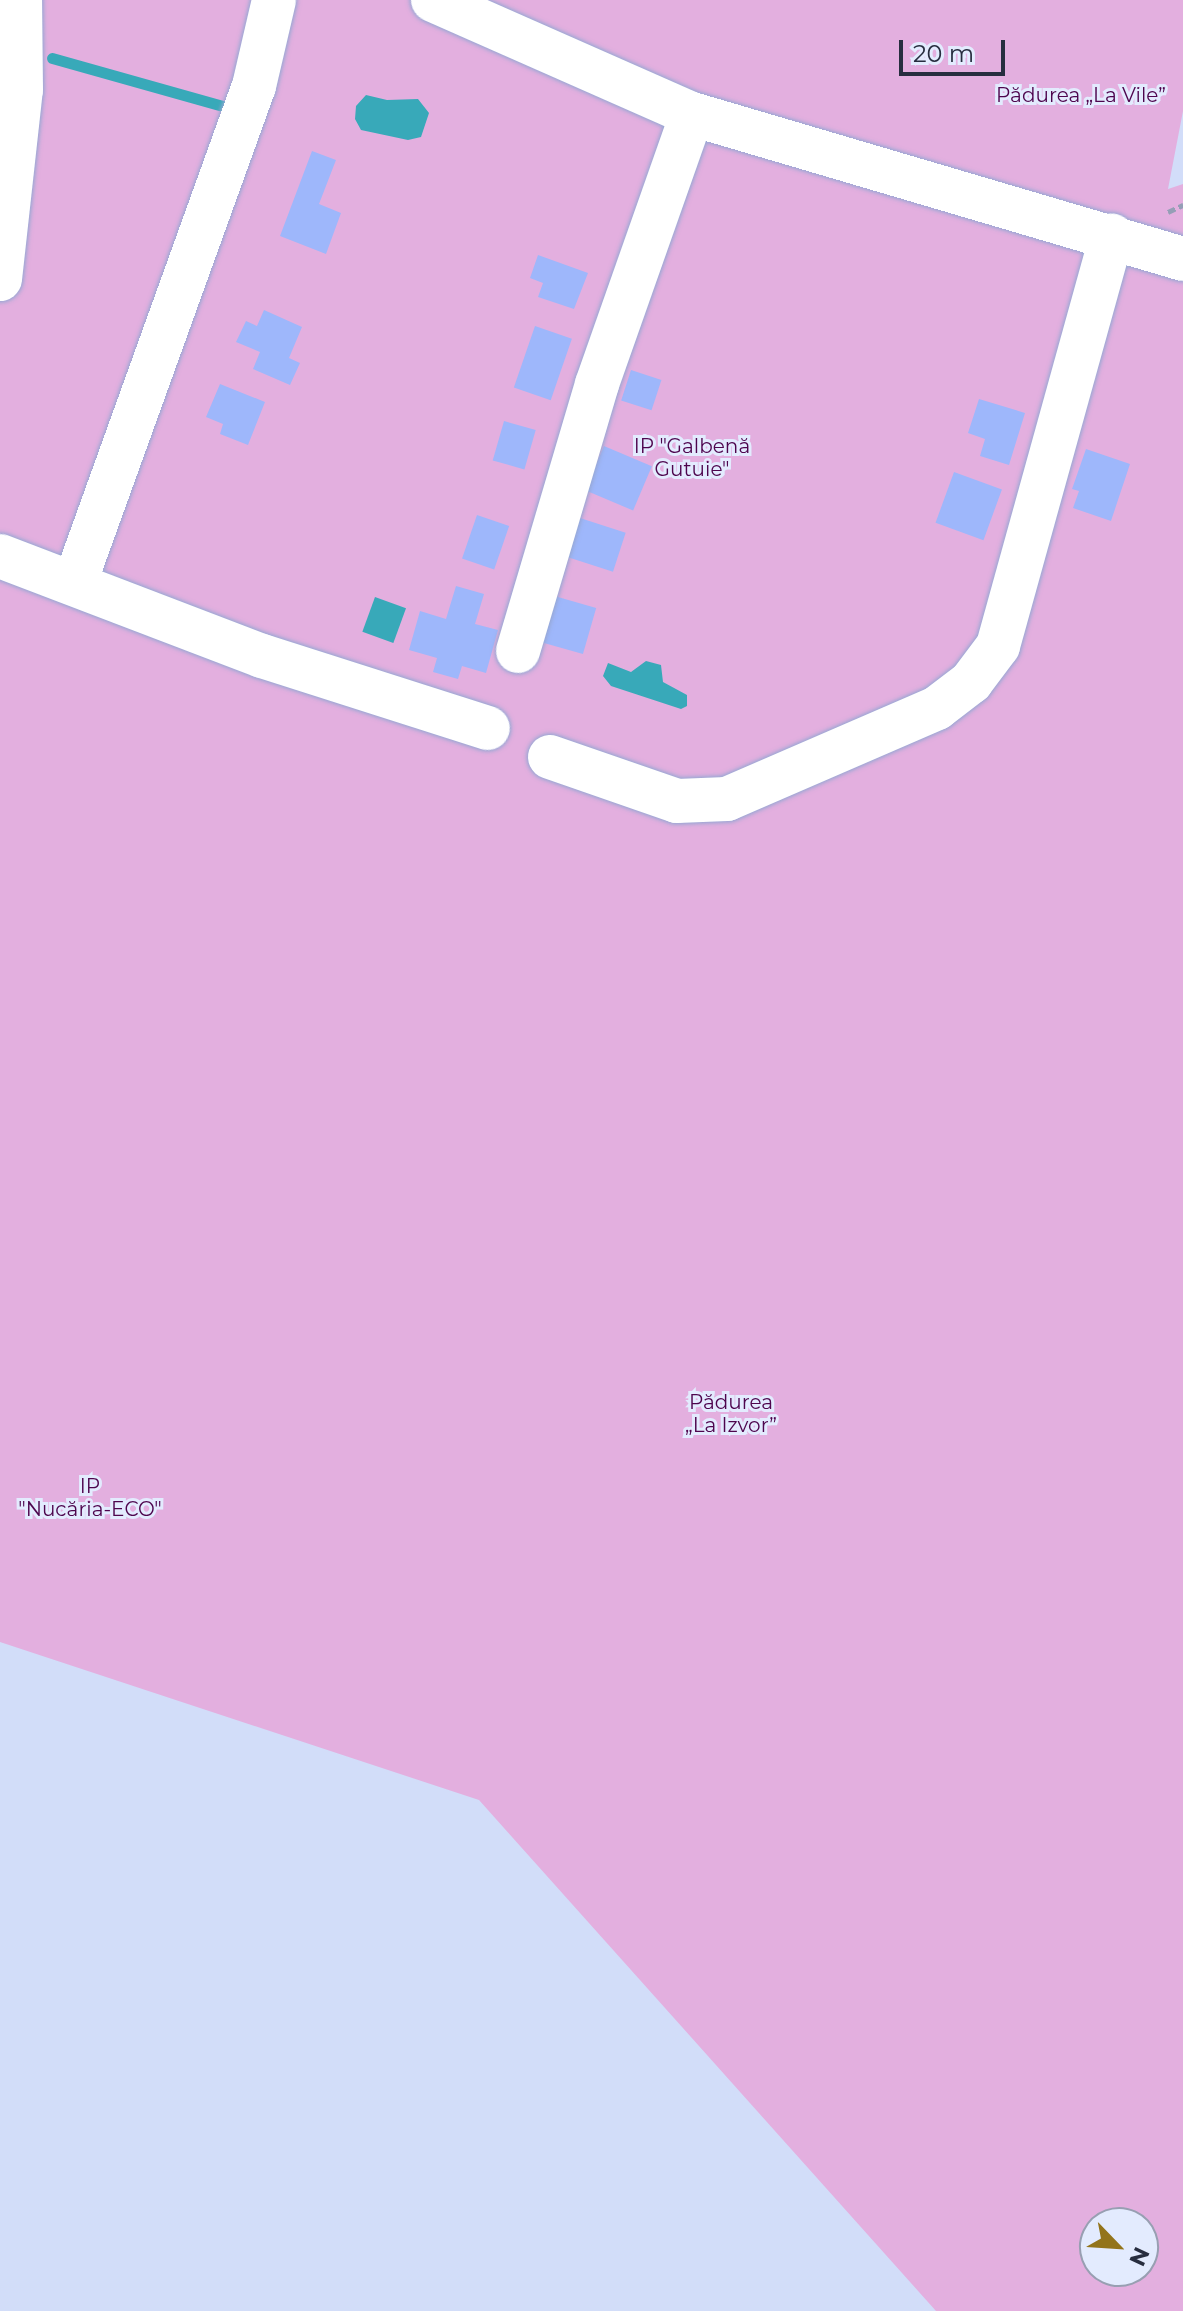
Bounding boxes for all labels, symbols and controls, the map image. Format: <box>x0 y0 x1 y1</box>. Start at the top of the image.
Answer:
scale bar <box>903 24 1009 74</box>
text: 20 m <box>913 39 974 68</box>
park label: Pădurea „La Vile” <box>996 83 1166 107</box>
park label: IP "Galbenă Gutuie" <box>634 435 750 482</box>
park label: Pădurea „La Izvor” <box>685 1390 777 1437</box>
park label: IP "Nucăria-ECO" <box>18 1474 162 1521</box>
north arrow <box>1079 2207 1159 2287</box>
text: N <box>1123 2243 1155 2270</box>

